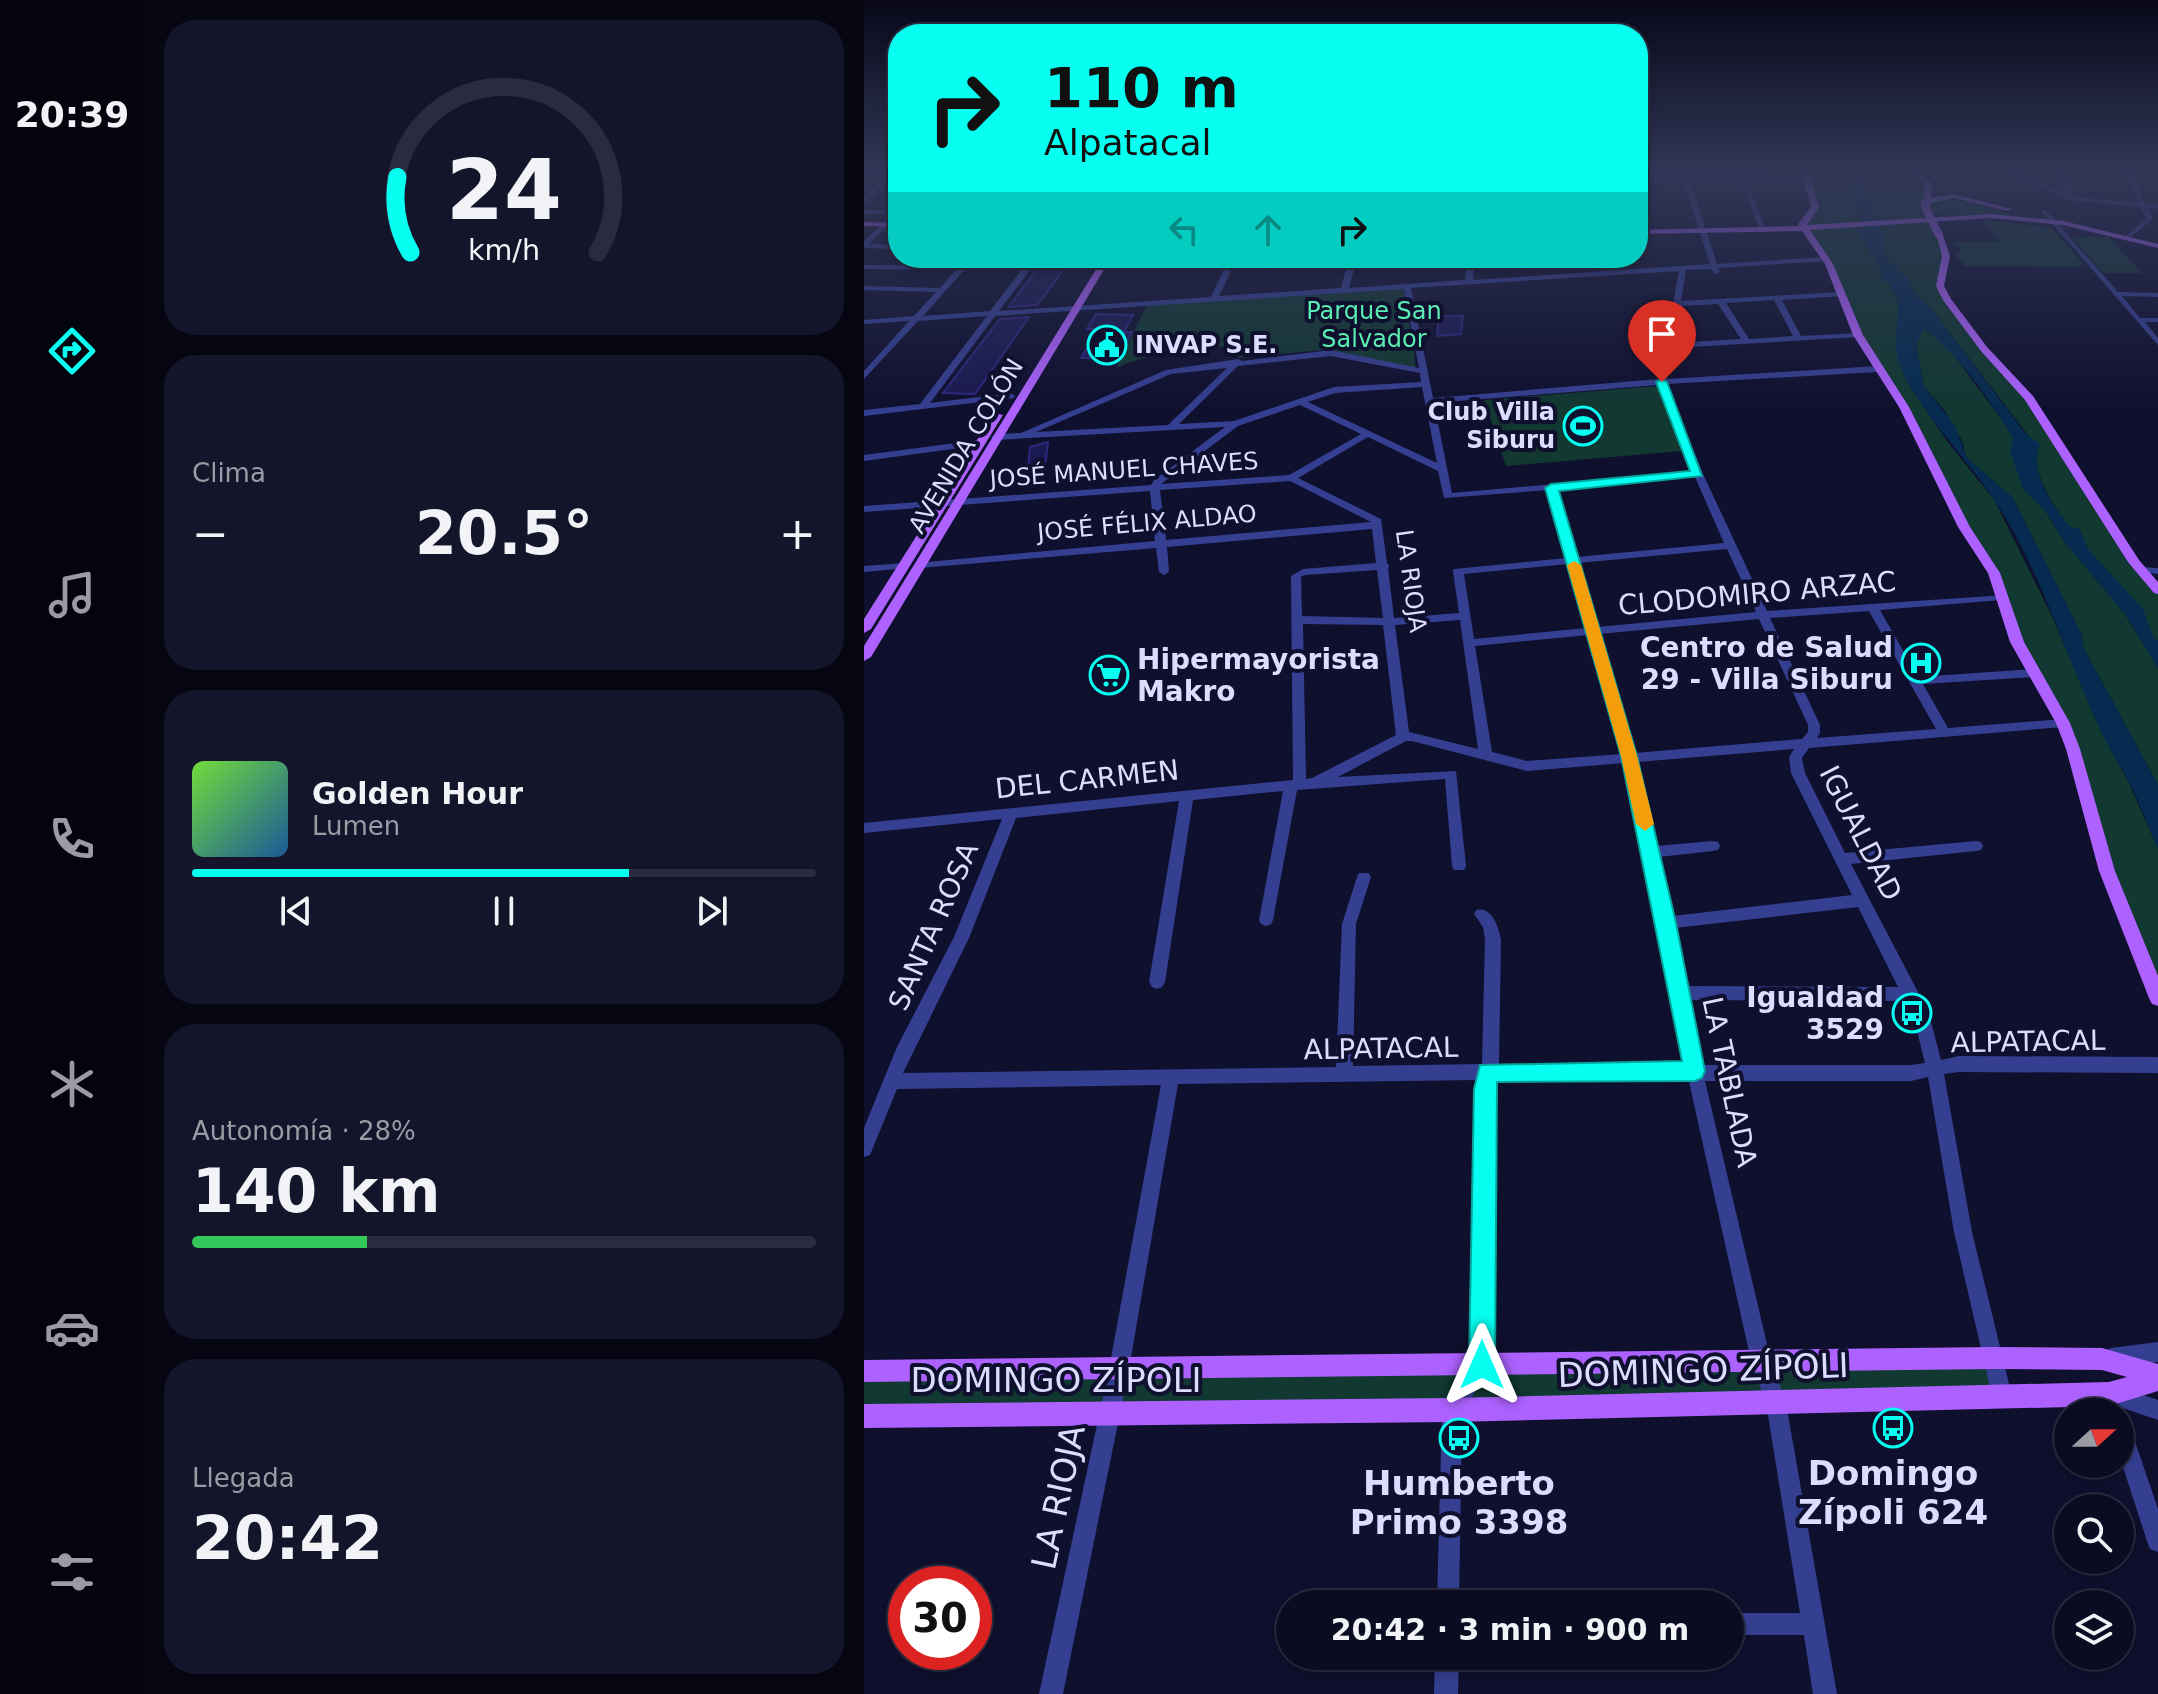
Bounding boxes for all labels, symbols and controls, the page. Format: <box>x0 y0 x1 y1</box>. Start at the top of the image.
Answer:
text: 110 m <box>1044 55 1239 120</box>
icon: right <box>912 56 1016 160</box>
text: 20:39 <box>15 94 129 135</box>
text: Alpatacal <box>1044 122 1212 163</box>
text: 24 <box>446 142 562 239</box>
icon: left <box>1162 208 1206 252</box>
icon: ahead <box>1246 208 1290 252</box>
icon: right <box>1330 208 1374 252</box>
text: km/h <box>468 234 540 268</box>
park label: Parque San Salvador <box>1306 297 1442 353</box>
pin <box>1628 300 1696 382</box>
icon: arrive <box>1640 312 1684 356</box>
icon: directions <box>44 323 100 379</box>
public building icon: INVAP S.E. <box>1086 324 1128 366</box>
place label: INVAP S.E. <box>1135 331 1277 359</box>
street label: AVENIDA COLÓN <box>901 353 1029 538</box>
place label: Club Villa Siburu <box>1428 398 1555 454</box>
sports icon: Club Villa Siburu <box>1562 405 1604 447</box>
street label: JOSÉ MANUEL CHAVES <box>987 446 1259 493</box>
text: Clima <box>192 458 266 488</box>
text: 20.5° <box>415 498 593 568</box>
street label: JOSÉ FÉLIX ALDAO <box>1034 498 1258 547</box>
text: − <box>192 508 229 559</box>
text: + <box>779 508 816 559</box>
street label: LA RIOJA <box>1390 528 1432 635</box>
street label: CLODOMIRO ARZAC <box>1617 565 1897 622</box>
icon: music <box>44 567 100 623</box>
place label: Centro de Salud 29 - Villa Siburu <box>1640 631 1893 696</box>
hospital icon: Centro de Salud 29 - Villa Siburu <box>1900 642 1942 684</box>
place label: Hipermayorista Makro <box>1137 643 1380 708</box>
supermarket icon: Hipermayorista Makro <box>1088 654 1130 696</box>
street label: DEL CARMEN <box>993 753 1181 806</box>
street label: IGUALDAD <box>1812 760 1909 906</box>
text: Golden Hour <box>312 776 523 811</box>
icon: phone <box>44 811 100 867</box>
text: Lumen <box>312 811 400 841</box>
street label: SANTA ROSA <box>882 837 985 1015</box>
icon: previous <box>274 889 318 933</box>
icon: pause <box>482 889 526 933</box>
icon: next <box>690 889 734 933</box>
place label: Igualdad 3529 <box>1746 981 1884 1046</box>
bus stop icon: Igualdad 3529 <box>1891 992 1933 1034</box>
street label: LA TABLADA <box>1695 994 1764 1170</box>
street label: ALPATACAL <box>1950 1024 2106 1059</box>
street label: ALPATACAL <box>1303 1031 1459 1066</box>
icon: climate <box>44 1056 100 1112</box>
text: Autonomía · 28% <box>192 1116 416 1146</box>
text: 140 km <box>192 1156 441 1226</box>
icon: car <box>44 1300 100 1356</box>
position arrow <box>1440 1323 1524 1407</box>
street label: DOMINGO ZÍPOLI <box>1557 1345 1849 1395</box>
street label: DOMINGO ZÍPOLI <box>910 1360 1202 1400</box>
north arrow <box>2054 1398 2134 1478</box>
map controls <box>2054 1398 2134 1670</box>
bus stop icon: Domingo Zípoli 624 <box>1872 1407 1914 1449</box>
bus stop icon: Humberto Primo 3398 <box>1438 1417 1480 1459</box>
street label: LA RIOJA <box>1023 1421 1093 1573</box>
place label: Domingo Zípoli 624 <box>1798 1453 1988 1532</box>
text: Llegada <box>192 1463 295 1493</box>
place label: Humberto Primo 3398 <box>1350 1463 1568 1542</box>
button: search <box>2054 1494 2134 1574</box>
text: 20:42 <box>192 1503 383 1573</box>
icon: filters <box>44 1544 100 1600</box>
speed limit sign: 30 <box>888 1566 992 1670</box>
button: layers <box>2054 1590 2134 1670</box>
text: 20:42 · 3 min · 900 m <box>1331 1612 1689 1647</box>

